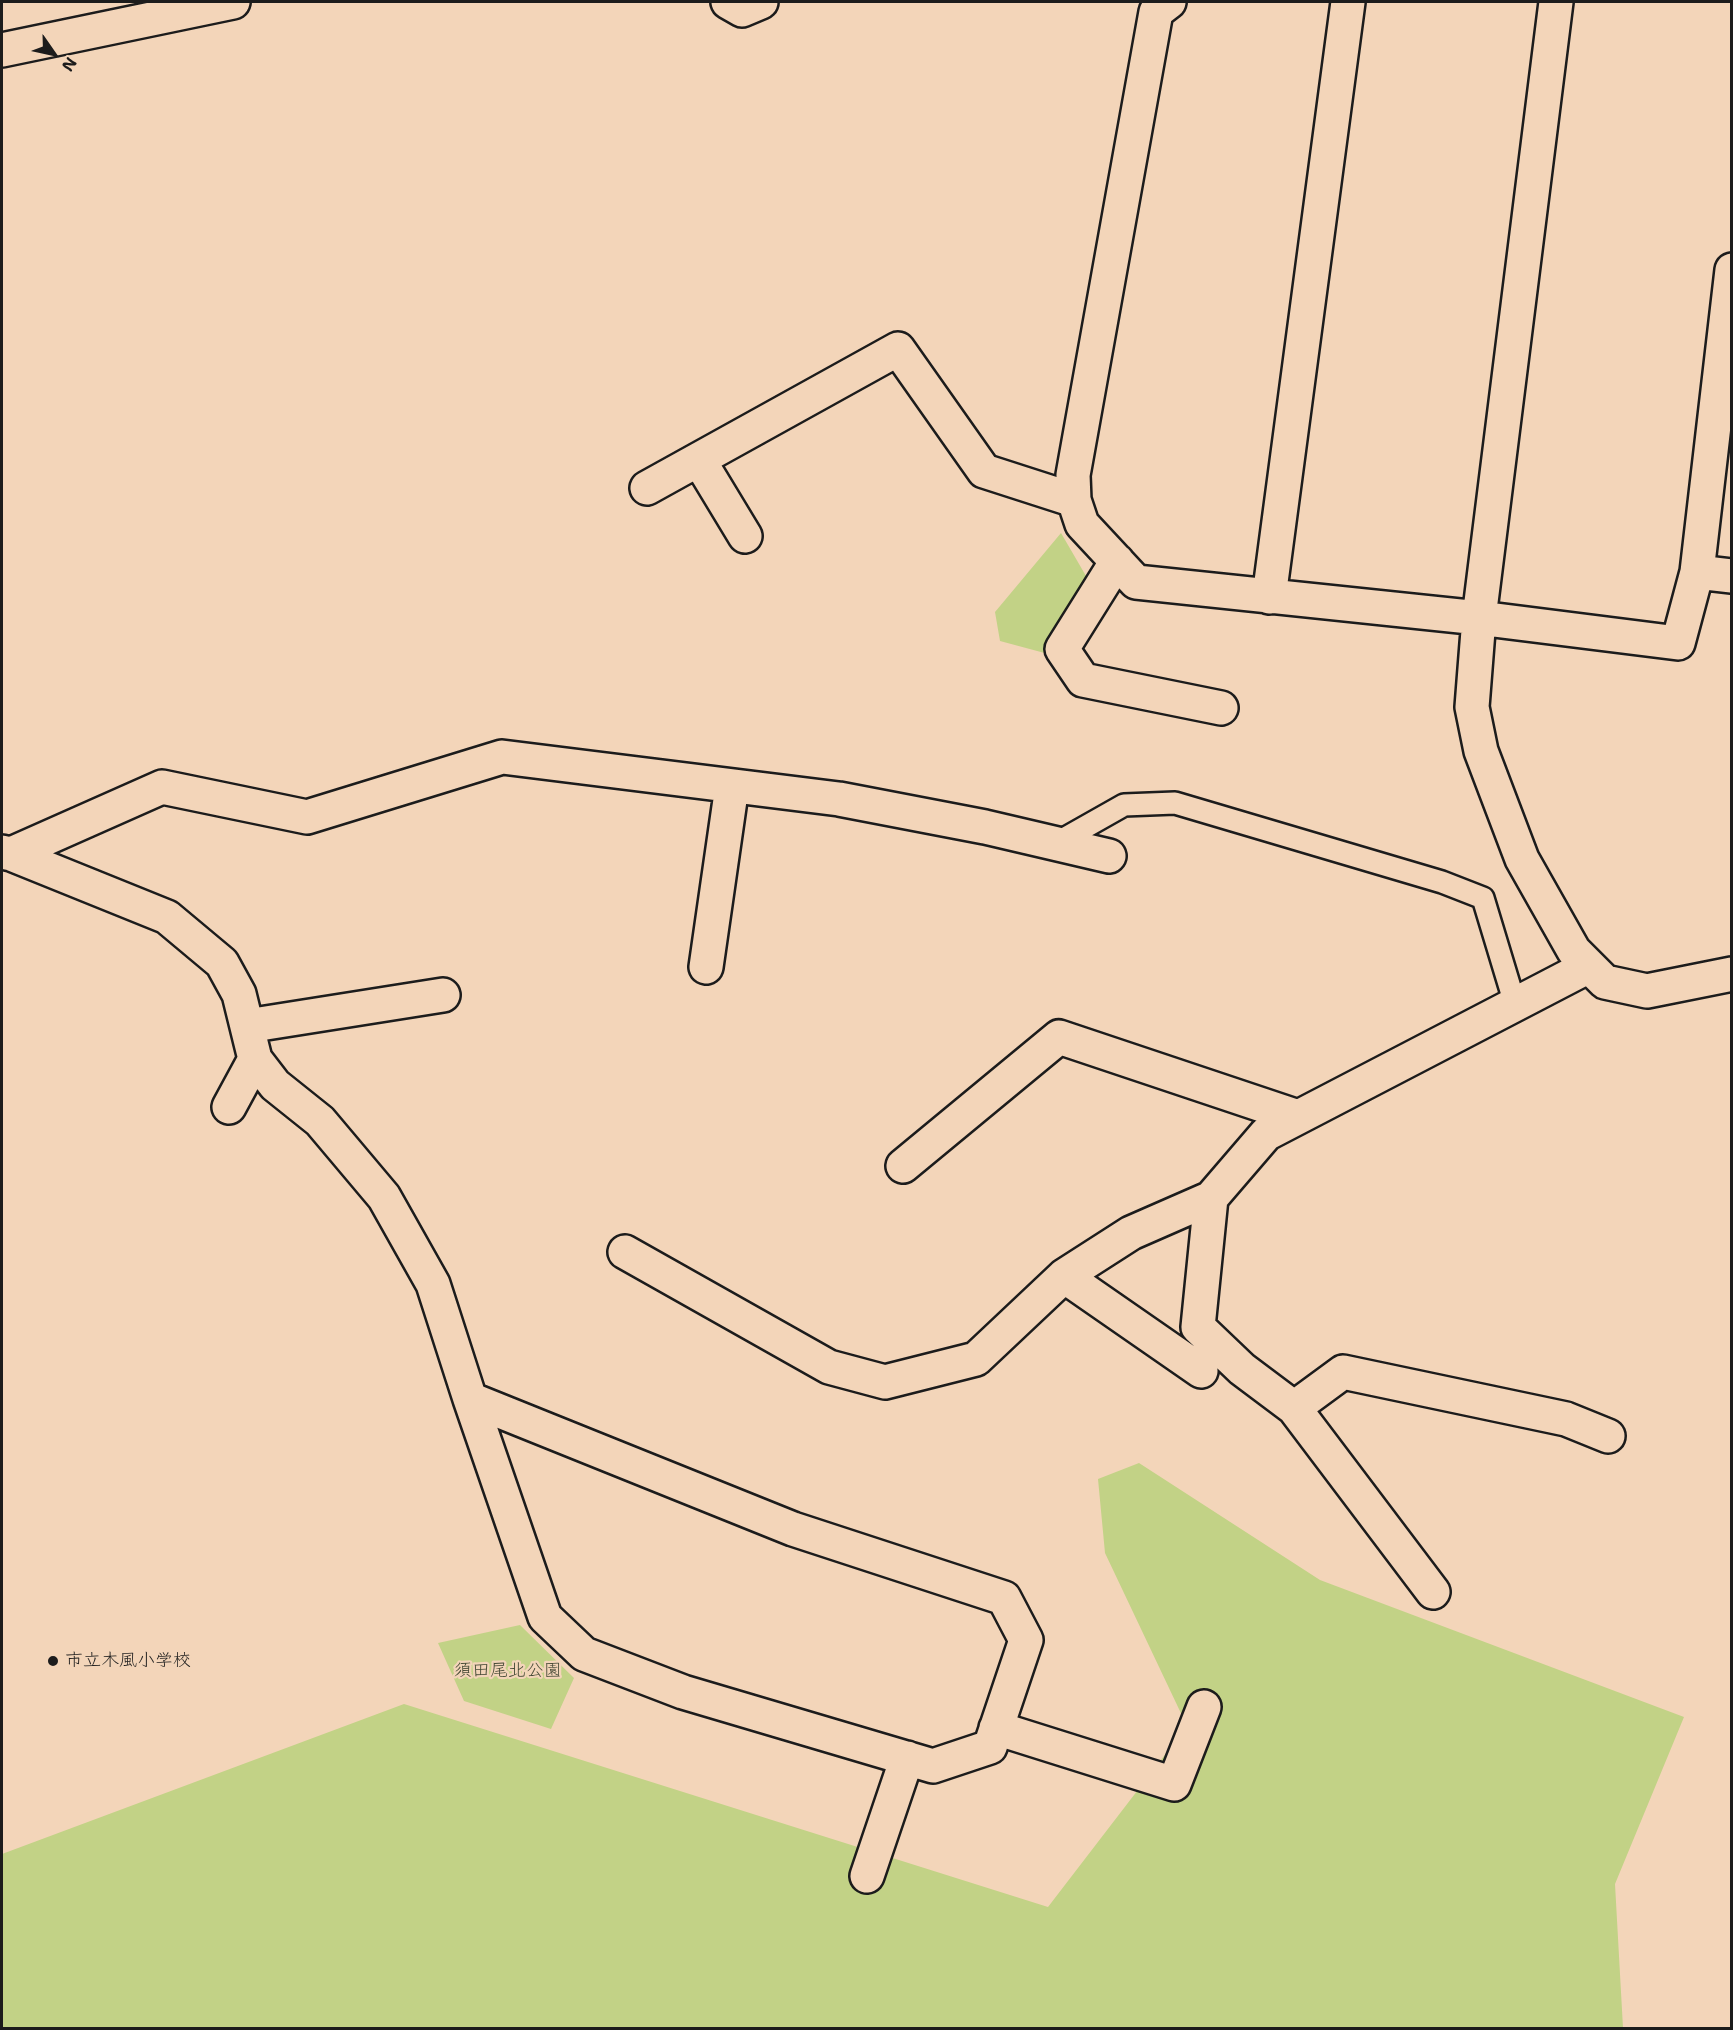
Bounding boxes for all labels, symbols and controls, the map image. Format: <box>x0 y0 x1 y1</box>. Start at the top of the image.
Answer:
north arrow <box>24 24 84 84</box>
text: N <box>57 53 82 75</box>
place label: 市立木風小学校 <box>65 1650 191 1672</box>
marker: 市立木風小学校 <box>46 1654 60 1668</box>
park label: 須田尾北公園 <box>454 1660 562 1682</box>

